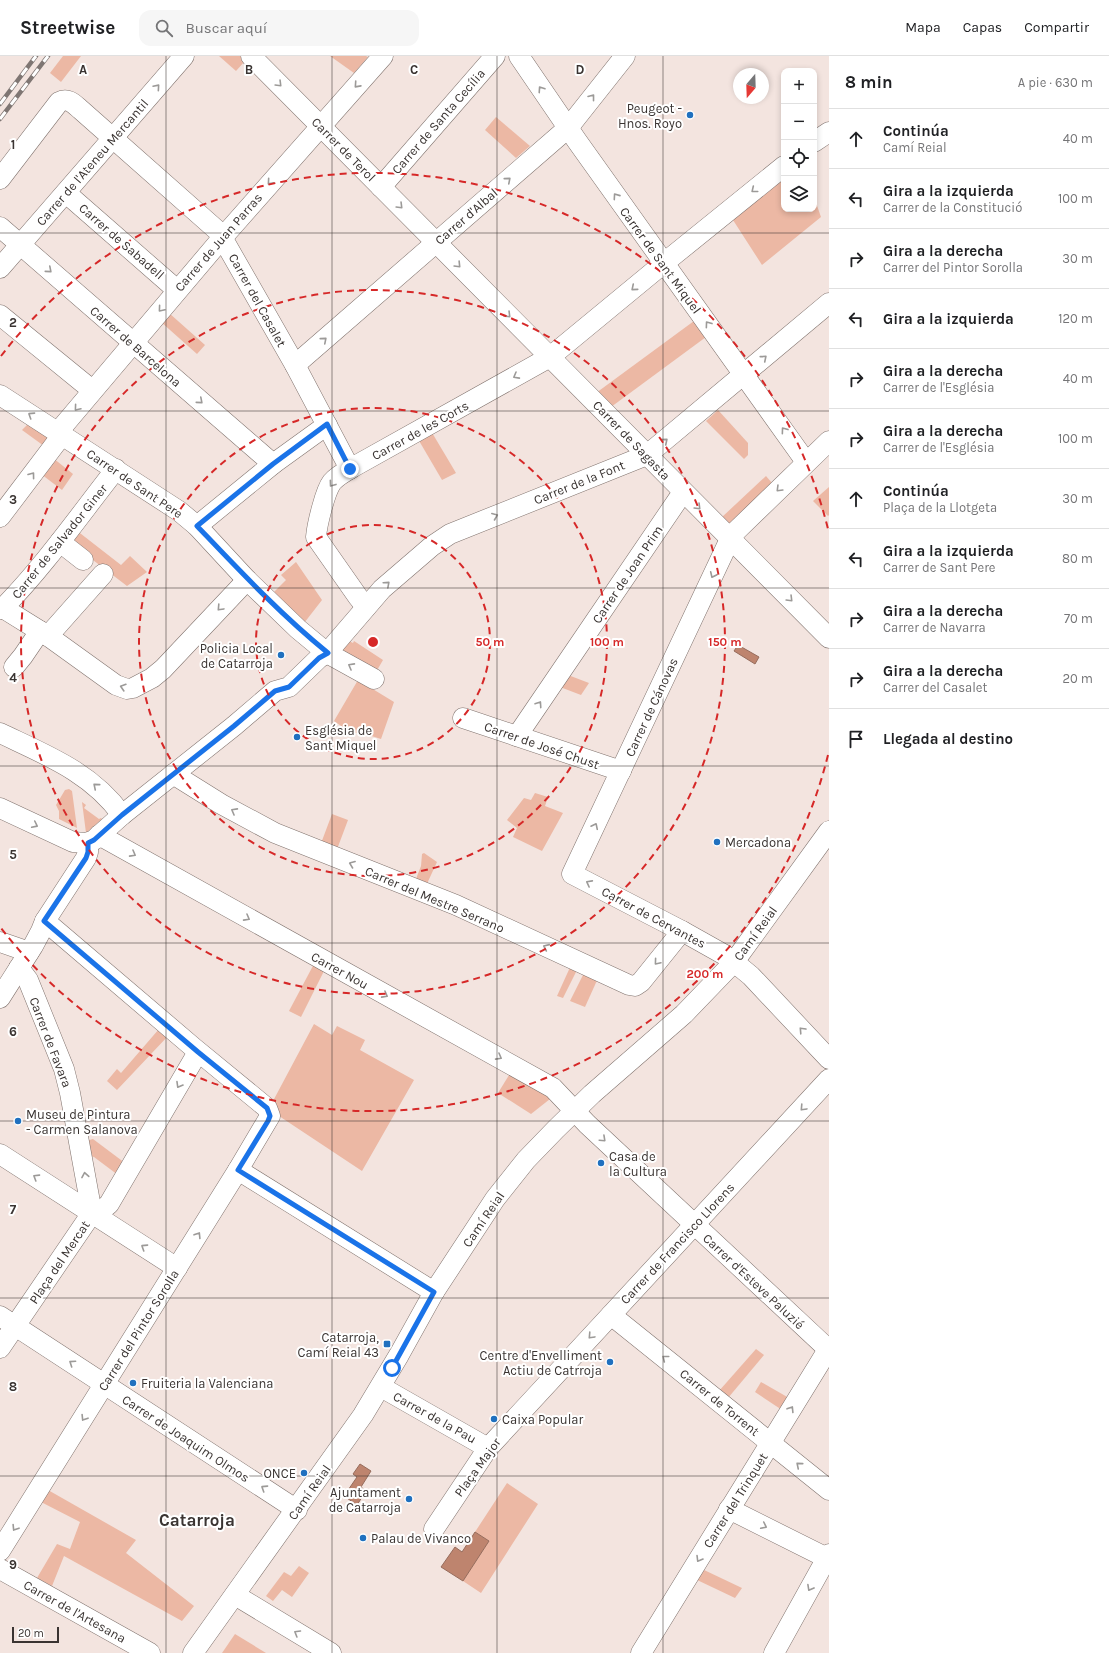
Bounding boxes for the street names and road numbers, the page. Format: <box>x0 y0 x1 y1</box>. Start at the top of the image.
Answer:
street label: Carrer de Santa Cecília <box>388 65 488 177</box>
street label: Carrer de l'Ateneu Mercantil <box>33 96 151 229</box>
street label: Carrer de Terol <box>309 114 379 184</box>
street label: Carrer d'Albal <box>432 185 501 248</box>
street label: Carrer de Juan Parras <box>172 190 265 295</box>
street label: Carrer de Sabadell <box>76 200 167 282</box>
street label: Carrer de Sant Miquel <box>616 204 704 317</box>
street label: Carrer del Casalet <box>226 251 289 350</box>
street label: Carrer de Barcelona <box>87 303 184 390</box>
street label: Carrer de Sagasta <box>590 397 673 483</box>
street label: Carrer de les Corts <box>369 398 471 463</box>
street label: Carrer de Sant Pere <box>84 446 186 521</box>
street label: Carrer de la Font <box>532 457 627 508</box>
street label: Carrer de Salvador Giner <box>9 481 110 602</box>
street label: Carrer de Joan Prim <box>589 522 666 626</box>
street label: Carrer de Cánovas <box>622 655 681 759</box>
street label: Carrer de José Chust <box>482 719 601 772</box>
street label: Carrer del Mestre Serrano <box>363 863 507 936</box>
street label: Carrer de Cervantes <box>599 884 709 951</box>
street label: Camí Reial <box>731 903 780 963</box>
street label: Carrer Nou <box>309 949 371 992</box>
street label: Carrer de Favara <box>26 995 75 1090</box>
street label: Carrer de Francisco Llorens <box>617 1180 738 1307</box>
street label: Camí Reial <box>459 1189 507 1250</box>
street label: Plaça del Mercat <box>26 1218 93 1307</box>
street label: Carrer d'Esteve Paluzié <box>700 1231 808 1332</box>
street label: Carrer del Pintor Sorolla <box>95 1267 182 1394</box>
street label: Carrer de Torrent <box>677 1366 763 1439</box>
street label: Carrer de la Pau <box>391 1388 479 1446</box>
street label: Carrer de Joaquim Olmos <box>119 1392 252 1486</box>
street label: Plaça Major <box>451 1435 504 1500</box>
street label: Carrer del Trinquet <box>700 1450 772 1551</box>
street label: Camí Reial <box>285 1462 334 1523</box>
street label: Carrer de l'Artesana <box>21 1577 128 1646</box>

